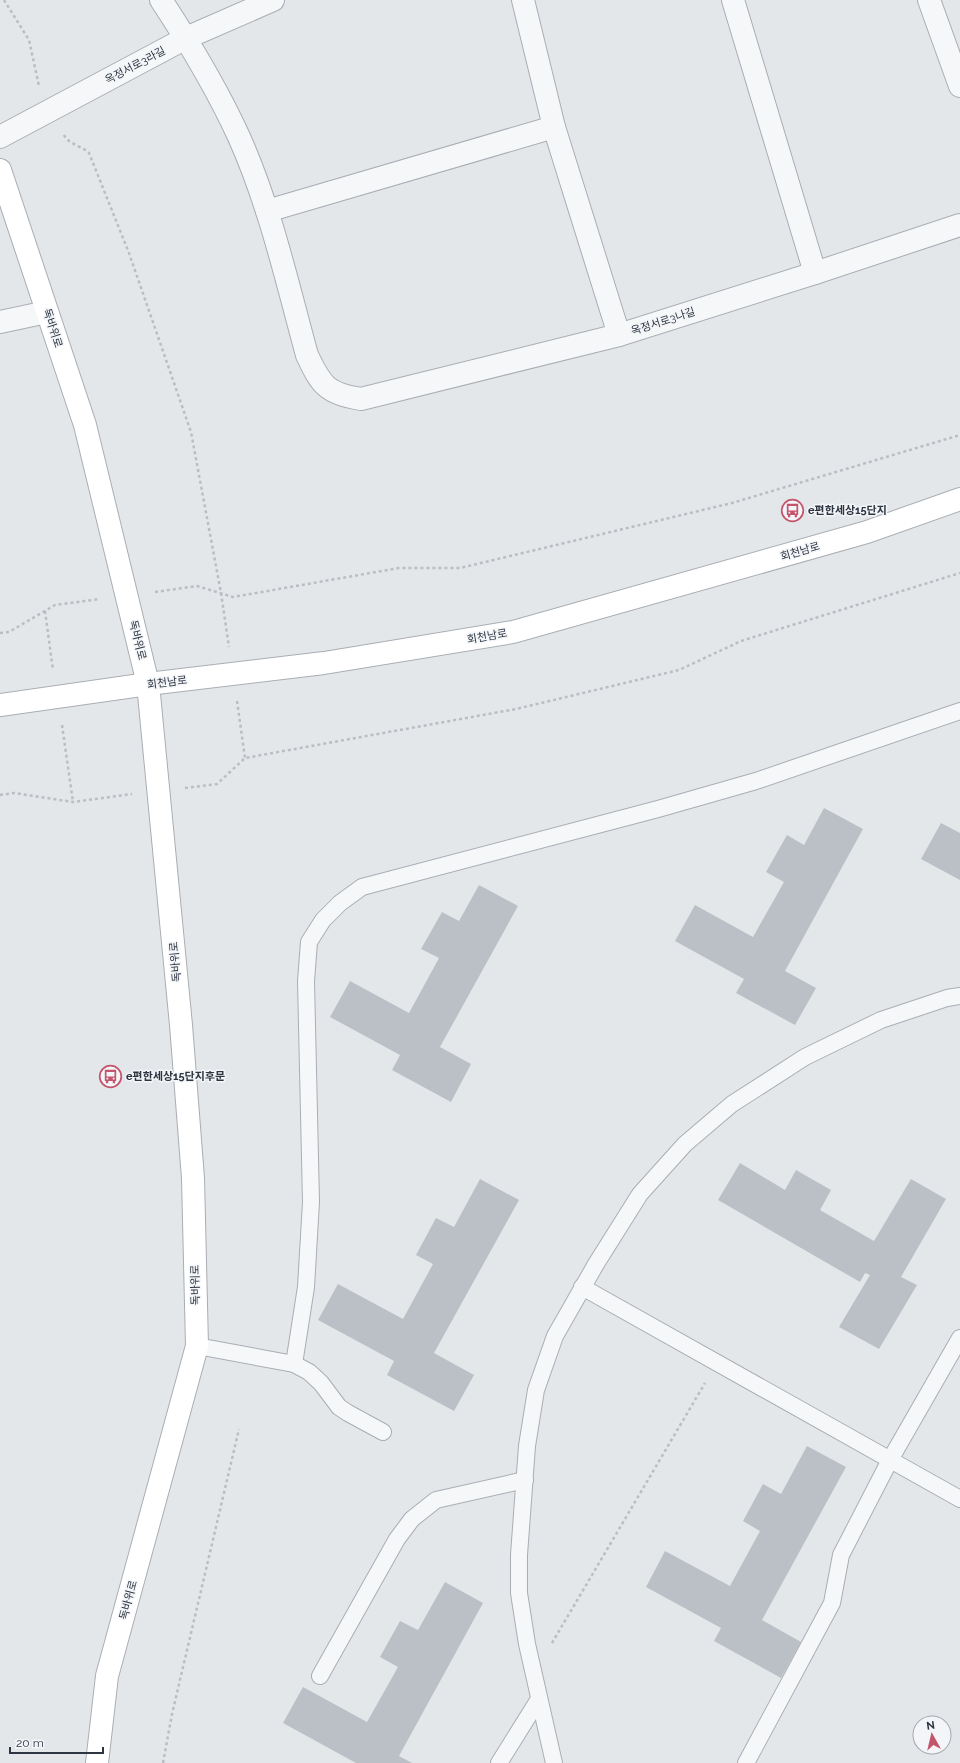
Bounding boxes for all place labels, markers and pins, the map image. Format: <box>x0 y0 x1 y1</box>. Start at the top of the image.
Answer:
bus stop icon: e편한세상15단지 <box>779 497 805 523</box>
place label: e편한세상15단지 <box>808 504 887 517</box>
bus stop icon: e편한세상15단지후문 <box>97 1063 123 1089</box>
place label: e편한세상15단지후문 <box>126 1070 225 1083</box>

